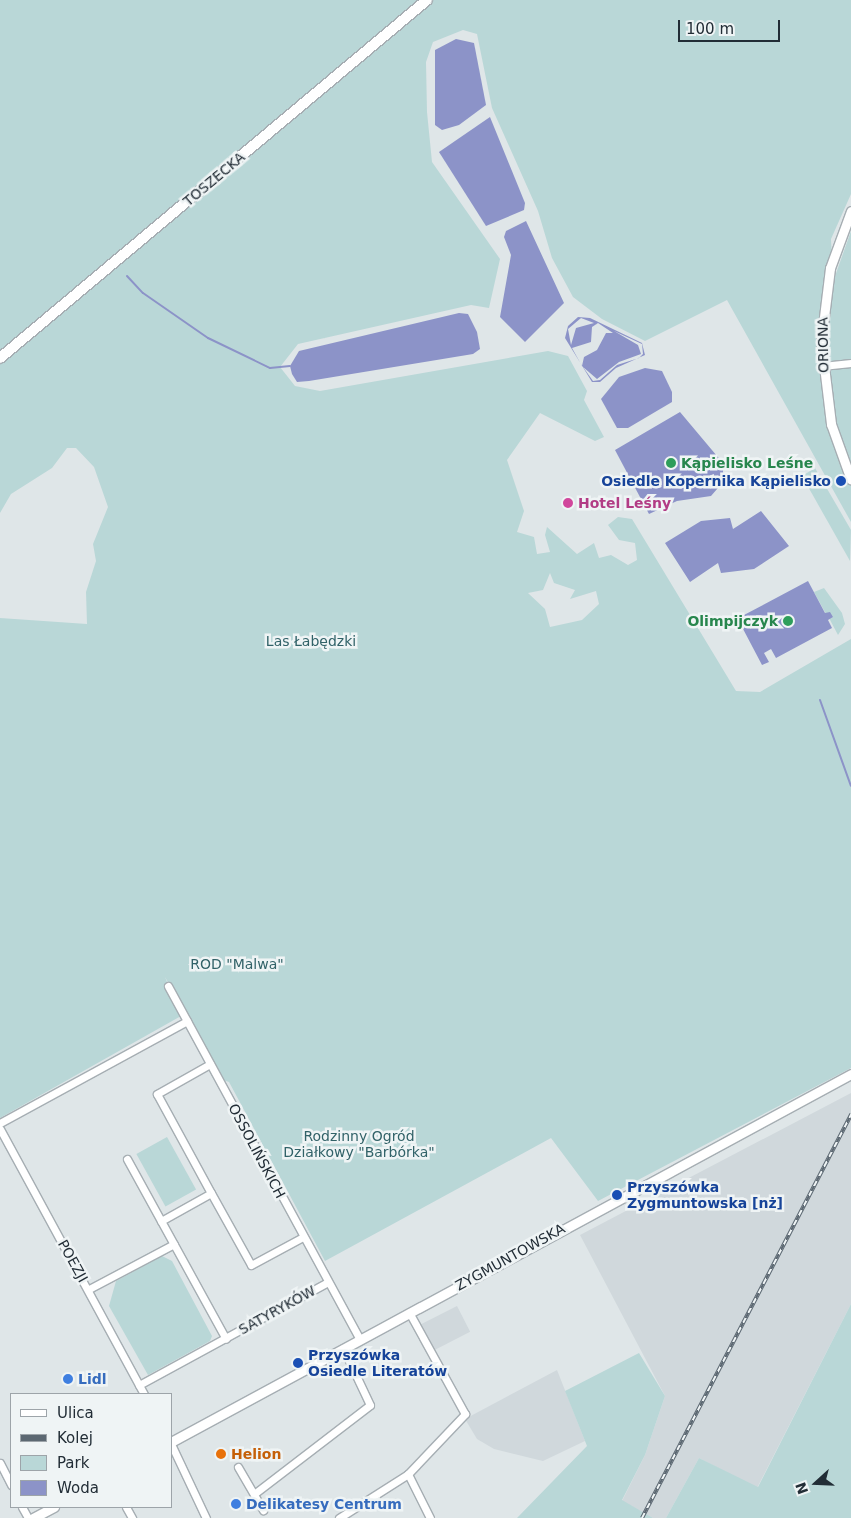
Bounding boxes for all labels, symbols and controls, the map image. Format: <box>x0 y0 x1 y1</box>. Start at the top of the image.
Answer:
scale bar <box>681 10 784 42</box>
text: 100 m <box>686 20 734 38</box>
street label: TOSZECKA <box>180 148 248 210</box>
street label: ORIONA <box>814 317 832 373</box>
place label: Kąpielisko Leśne <box>681 455 813 471</box>
marker: Kąpielisko Leśne <box>665 457 677 469</box>
place label: Osiedle Kopernika Kąpielisko <box>601 473 831 489</box>
marker: Osiedle Kopernika Kąpielisko <box>835 475 847 487</box>
place label: Hotel Leśny <box>578 495 671 511</box>
marker: Hotel Leśny <box>562 497 574 509</box>
place label: Olimpijczyk <box>687 613 778 629</box>
marker: Olimpijczyk <box>782 615 794 627</box>
park label: Las Łabędzki <box>266 633 356 649</box>
park label: ROD "Malwa" <box>190 956 284 972</box>
street label: OSSOLIŃSKICH <box>225 1101 289 1201</box>
park label: Rodzinny Ogród Działkowy "Barbórka" <box>283 1128 435 1160</box>
place label: Przyszówka Zygmuntowska [nż] <box>627 1179 783 1212</box>
marker: Przyszówka Zygmuntowska [nż] <box>611 1189 623 1201</box>
street label: ZYGMUNTOWSKA <box>452 1220 568 1294</box>
street label: POEZJI <box>54 1237 92 1285</box>
street label: SATYRYKÓW <box>236 1282 318 1338</box>
place label: Przyszówka Osiedle Literatów <box>308 1347 447 1380</box>
marker: Przyszówka Osiedle Literatów <box>292 1357 304 1369</box>
place label: Lidl <box>78 1371 107 1387</box>
marker: Lidl <box>62 1373 74 1385</box>
legend <box>10 1393 172 1508</box>
text: Ulica <box>57 1404 94 1422</box>
text: Kolej <box>57 1429 93 1447</box>
place label: Helion <box>231 1446 281 1462</box>
marker: Helion <box>215 1448 227 1460</box>
text: Park <box>57 1454 89 1472</box>
north arrow <box>791 1458 841 1508</box>
text: Woda <box>57 1479 99 1497</box>
text: N <box>792 1480 811 1496</box>
place label: Delikatesy Centrum <box>246 1496 402 1512</box>
marker: Delikatesy Centrum <box>230 1498 242 1510</box>

